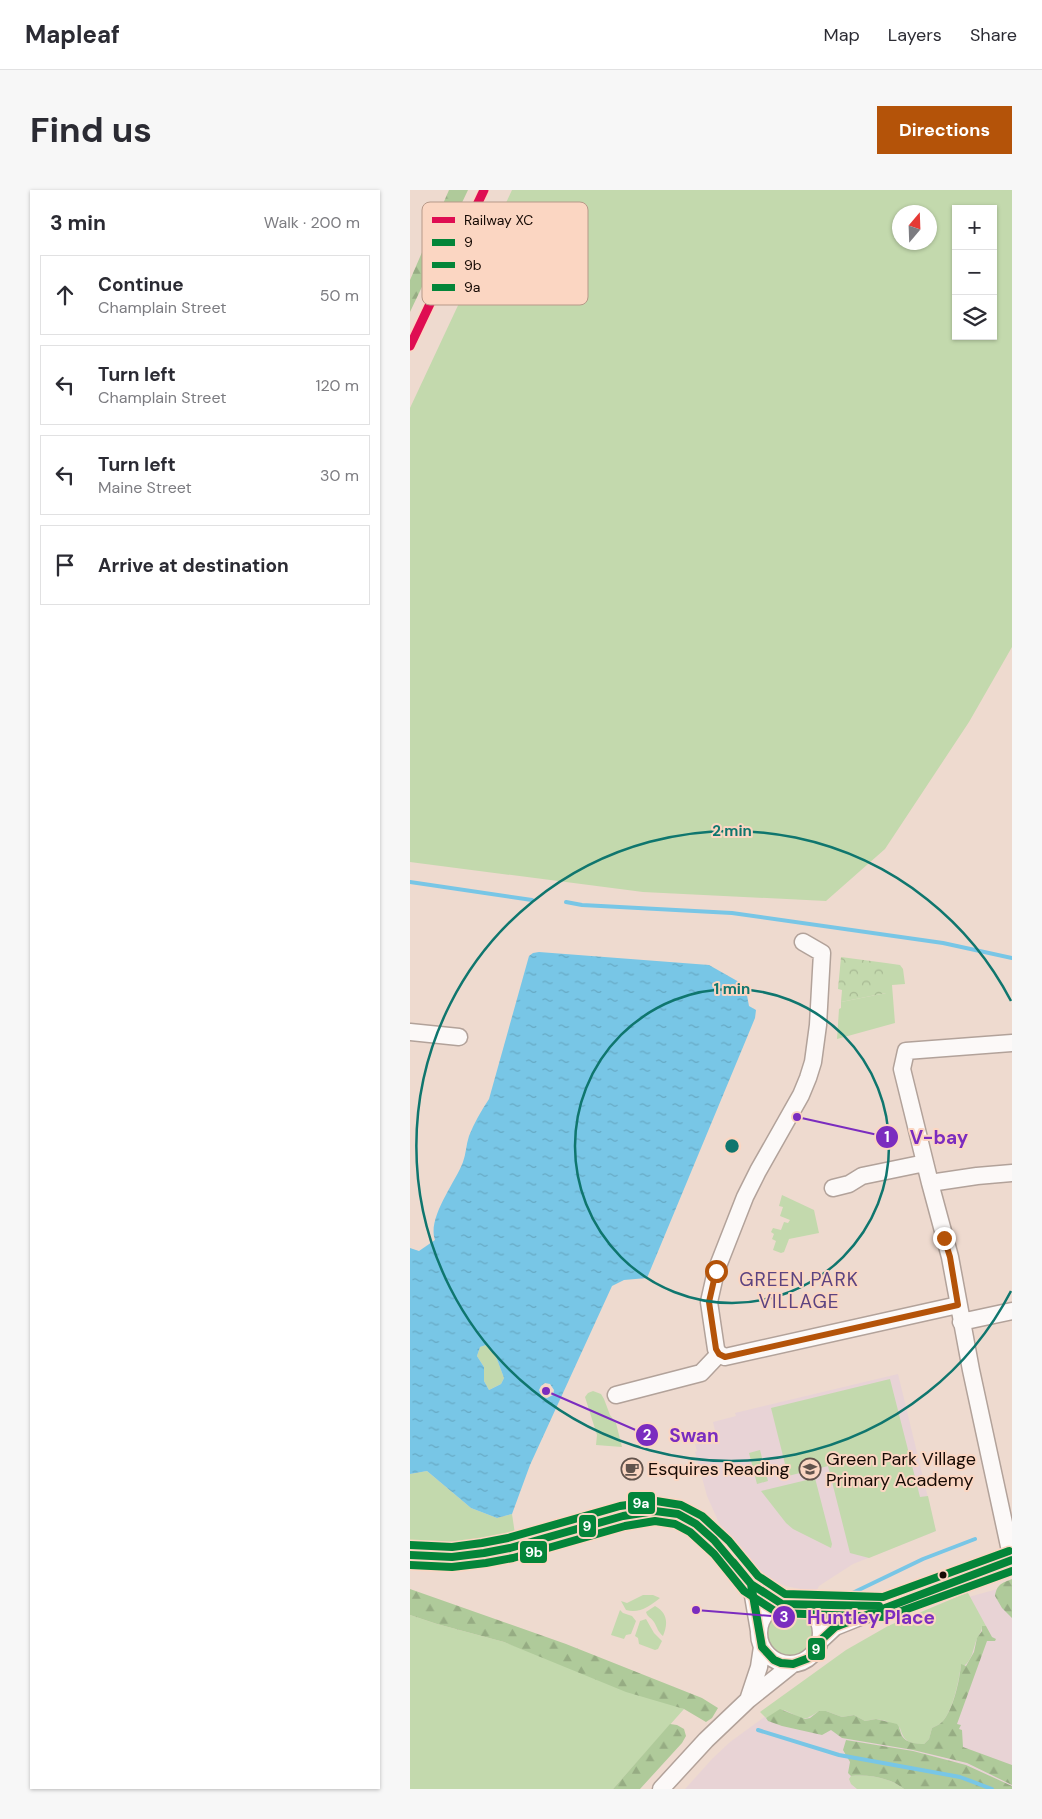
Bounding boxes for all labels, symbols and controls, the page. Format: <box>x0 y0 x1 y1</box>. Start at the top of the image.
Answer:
text: Mapleaf <box>25 19 120 50</box>
text: Map <box>824 23 860 47</box>
text: Layers <box>888 23 942 47</box>
text: Share <box>970 23 1017 47</box>
button: Directions <box>877 106 1012 154</box>
text: Find us <box>30 107 152 153</box>
legend <box>422 202 588 305</box>
north arrow <box>892 205 937 250</box>
map controls <box>952 205 997 340</box>
button: + <box>952 205 997 250</box>
text: 3 min <box>50 209 106 237</box>
text: Railway XC <box>464 211 533 229</box>
text: Walk · 200 m <box>264 212 360 233</box>
text: 9 <box>464 233 473 251</box>
button: − <box>952 250 997 295</box>
text: 9b <box>464 256 482 274</box>
text: Continue <box>98 272 184 297</box>
text: 9a <box>464 278 480 296</box>
icon: ahead <box>51 281 79 309</box>
text: 50 m <box>320 285 359 306</box>
button: layers <box>952 295 997 340</box>
text: Champlain Street <box>98 297 227 318</box>
text: Turn left <box>98 362 176 387</box>
icon: left <box>51 371 79 399</box>
text: 120 m <box>315 375 359 396</box>
text: Champlain Street <box>98 387 227 408</box>
text: Turn left <box>98 452 176 477</box>
icon: left <box>51 461 79 489</box>
text: 30 m <box>320 465 359 486</box>
text: Maine Street <box>98 477 192 498</box>
icon: arrive <box>51 551 79 579</box>
text: Arrive at destination <box>98 553 289 578</box>
text: 2 min <box>712 821 752 841</box>
text: 1 min <box>714 979 750 999</box>
callout: V-bay <box>875 1120 978 1154</box>
text: V-bay <box>910 1125 969 1150</box>
text: 1 <box>884 1127 890 1147</box>
centre of rings <box>723 1137 741 1155</box>
route end <box>933 1227 956 1250</box>
route start <box>705 1260 728 1283</box>
district label: GREEN PARK VILLAGE <box>739 1267 859 1314</box>
callout: Swan <box>634 1418 729 1452</box>
text: Swan <box>669 1423 719 1448</box>
text: 2 <box>643 1425 652 1445</box>
place label: Green Park Village Primary Academy <box>826 1447 976 1492</box>
cafe icon: Esquires Reading <box>620 1457 644 1481</box>
place label: Esquires Reading <box>648 1457 790 1481</box>
school or university icon: Green Park Village Primary Academy <box>798 1457 822 1481</box>
line badge: 9a <box>627 1491 656 1515</box>
text: 9a <box>632 1494 650 1512</box>
line badge: 9 <box>578 1514 597 1538</box>
text: 9 <box>583 1517 592 1535</box>
line badge: 9b <box>519 1540 548 1564</box>
text: 9b <box>525 1543 543 1561</box>
unlabelled marker <box>938 1570 948 1580</box>
callout: Huntley Place <box>772 1600 945 1634</box>
text: Huntley Place <box>807 1605 935 1630</box>
text: 3 <box>779 1607 789 1627</box>
line badge: 9 <box>807 1637 826 1661</box>
text: 9 <box>812 1640 821 1658</box>

